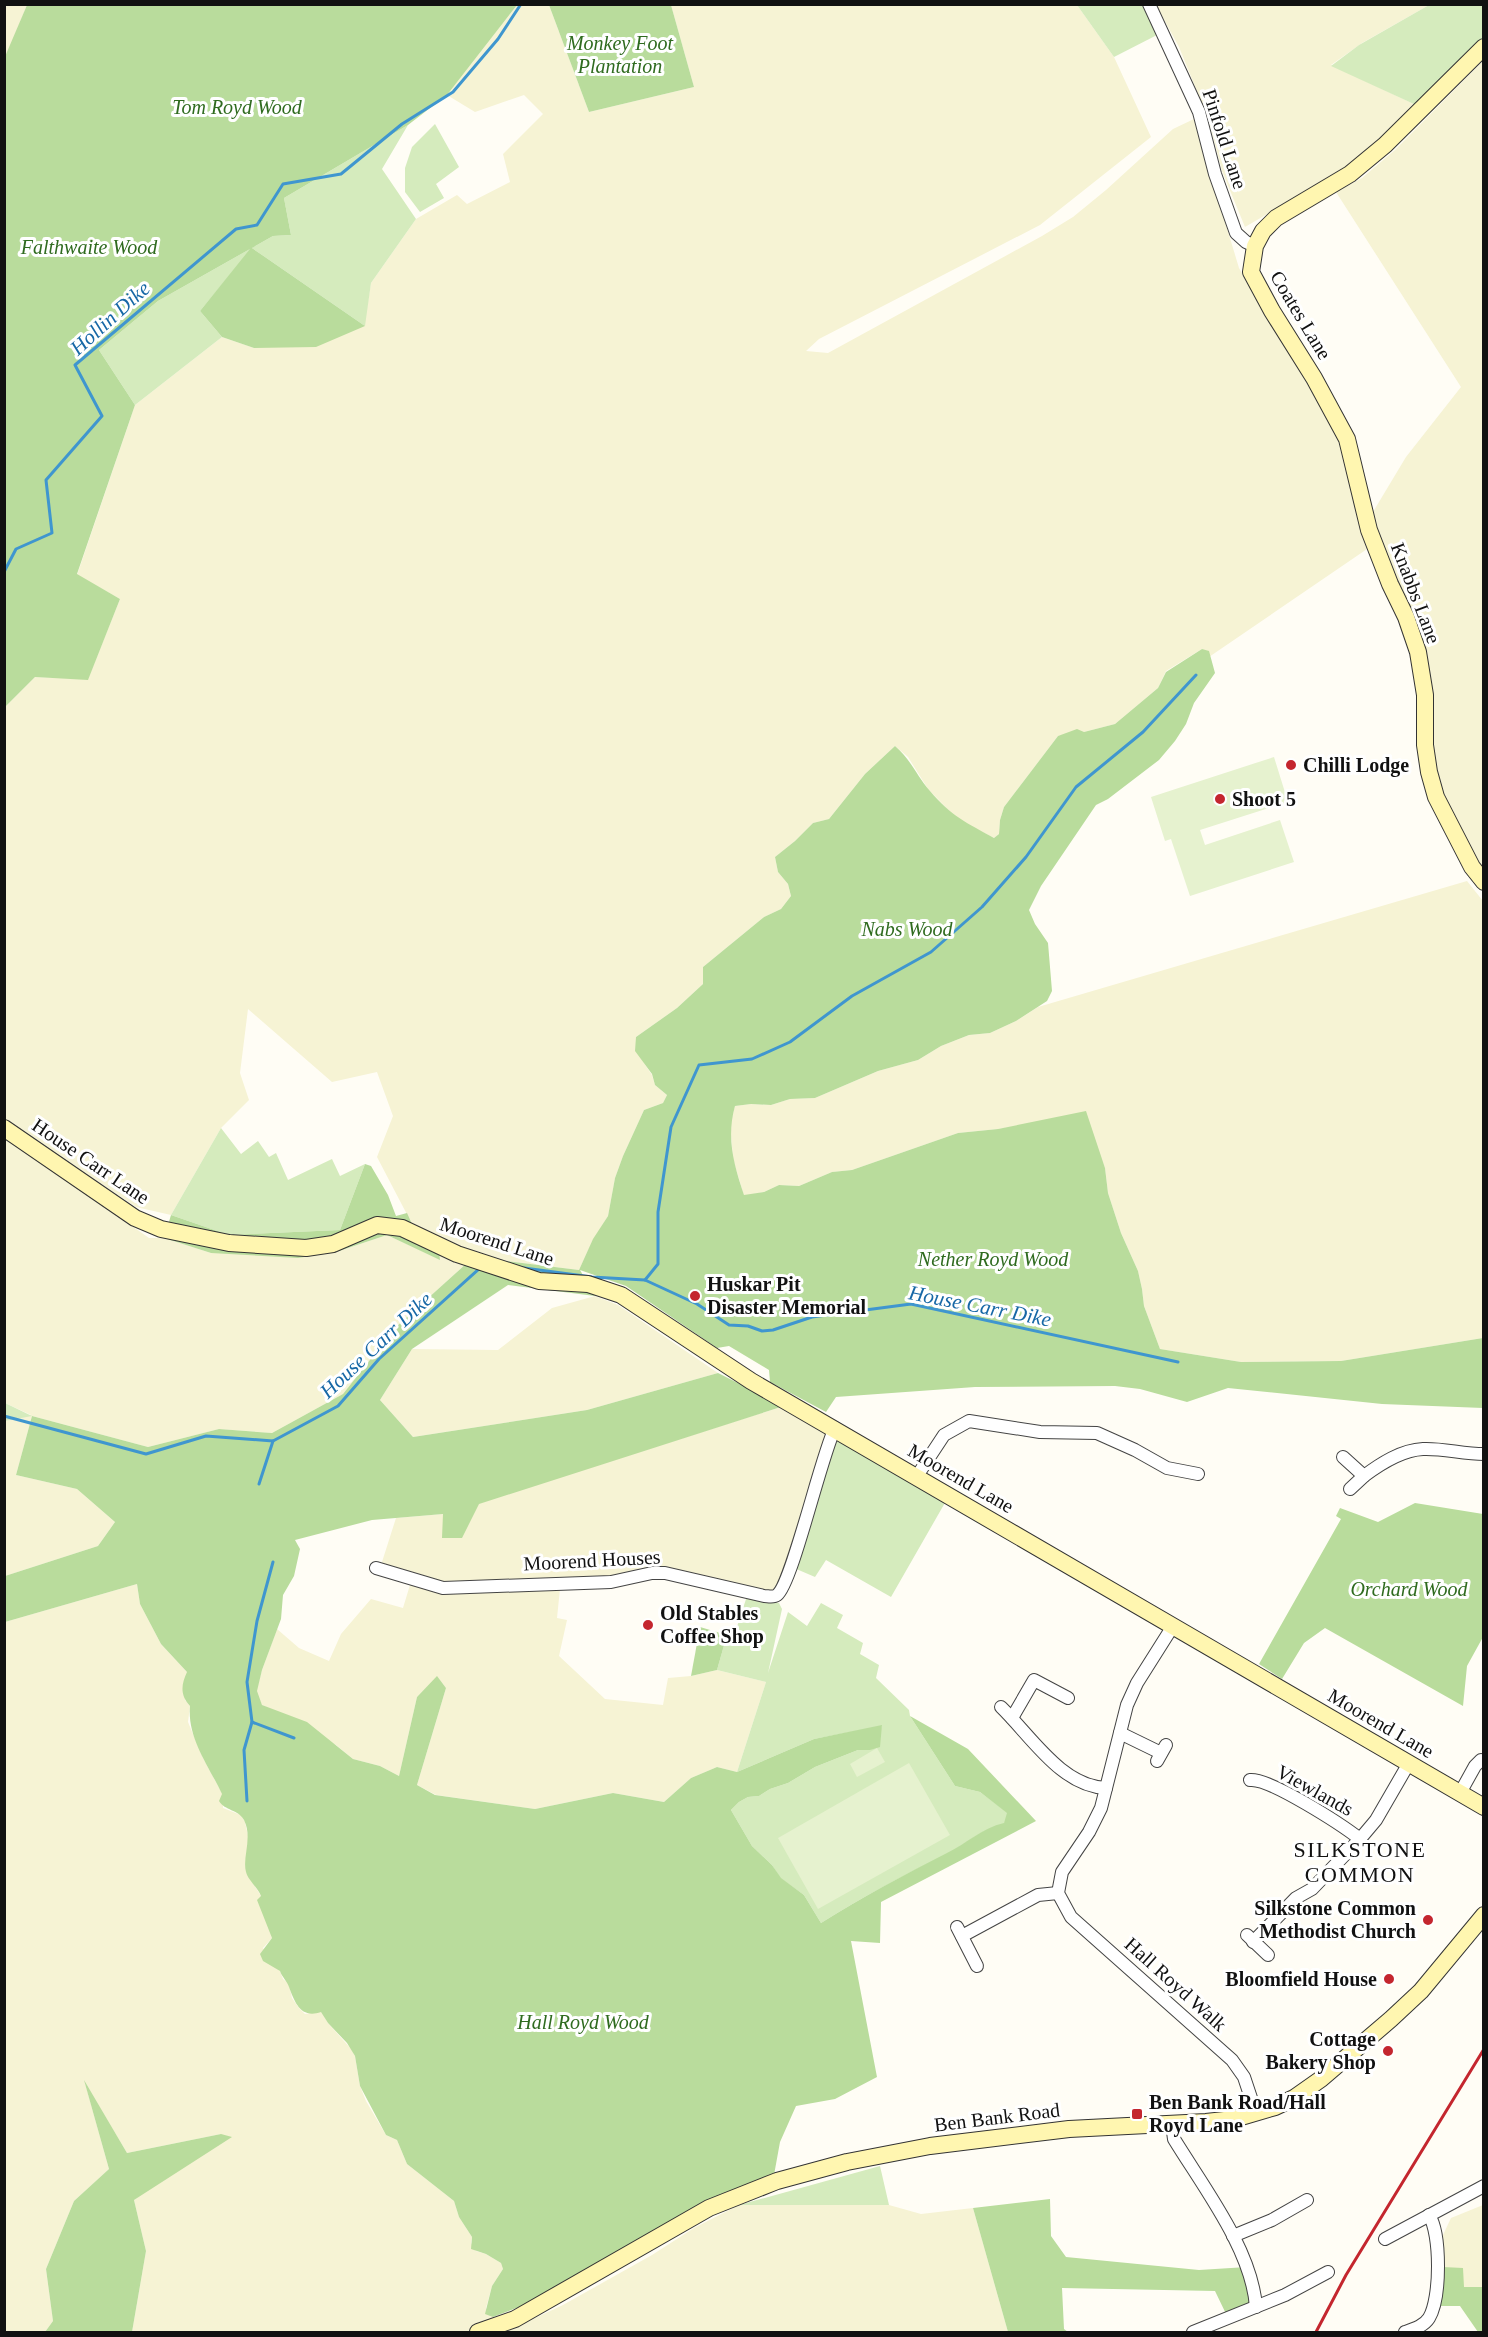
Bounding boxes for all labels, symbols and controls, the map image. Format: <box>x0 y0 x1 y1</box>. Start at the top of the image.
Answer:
park label: Monkey Foot Plantation <box>566 32 673 77</box>
street label: Pinfold Lane <box>1198 86 1252 192</box>
park label: Tom Royd Wood <box>172 96 303 119</box>
park label: Falthwaite Wood <box>20 236 158 258</box>
street label: Coates Lane <box>1266 267 1336 363</box>
water label: Hollin Dike <box>65 276 155 361</box>
street label: Knabbs Lane <box>1387 540 1445 647</box>
place label: Chilli Lodge <box>1303 754 1409 777</box>
marker: Chilli Lodge <box>1284 758 1298 772</box>
place label: Shoot 5 <box>1232 788 1296 810</box>
marker: Shoot 5 <box>1213 792 1227 806</box>
park label: Nabs Wood <box>861 918 953 940</box>
street label: House Carr Lane <box>28 1114 154 1208</box>
street label: Moorend Lane <box>437 1212 557 1270</box>
park label: Nether Royd Wood <box>917 1248 1069 1271</box>
place label: Huskar Pit Disaster Memorial <box>707 1273 866 1318</box>
water label: House Carr Dike <box>906 1280 1053 1332</box>
water label: House Carr Dike <box>314 1287 437 1404</box>
marker: Huskar Pit Disaster Memorial <box>688 1289 702 1303</box>
street label: Moorend Lane <box>904 1439 1018 1517</box>
street label: Moorend Houses <box>523 1545 661 1575</box>
park label: Orchard Wood <box>1350 1578 1469 1600</box>
place label: Old Stables Coffee Shop <box>660 1602 764 1648</box>
marker: Old Stables Coffee Shop <box>641 1618 655 1632</box>
street label: Moorend Lane <box>1324 1684 1438 1762</box>
street label: Viewlands <box>1273 1760 1357 1820</box>
district label: SILKSTONE COMMON <box>1294 1837 1426 1887</box>
place label: Silkstone Common Methodist Church <box>1254 1897 1416 1942</box>
marker: Silkstone Common Methodist Church <box>1421 1913 1435 1927</box>
street label: Hall Royd Walk <box>1120 1933 1231 2036</box>
place label: Bloomfield House <box>1225 1968 1377 1990</box>
marker: Bloomfield House <box>1382 1972 1396 1986</box>
park label: Hall Royd Wood <box>516 2011 650 2034</box>
place label: Cottage Bakery Shop <box>1265 2028 1376 2074</box>
marker: Cottage Bakery Shop <box>1381 2044 1395 2058</box>
place label: Ben Bank Road/Hall Royd Lane <box>1149 2091 1326 2137</box>
street label: Ben Bank Road <box>933 2098 1061 2136</box>
marker: Ben Bank Road/Hall Royd Lane <box>1130 2107 1144 2121</box>

